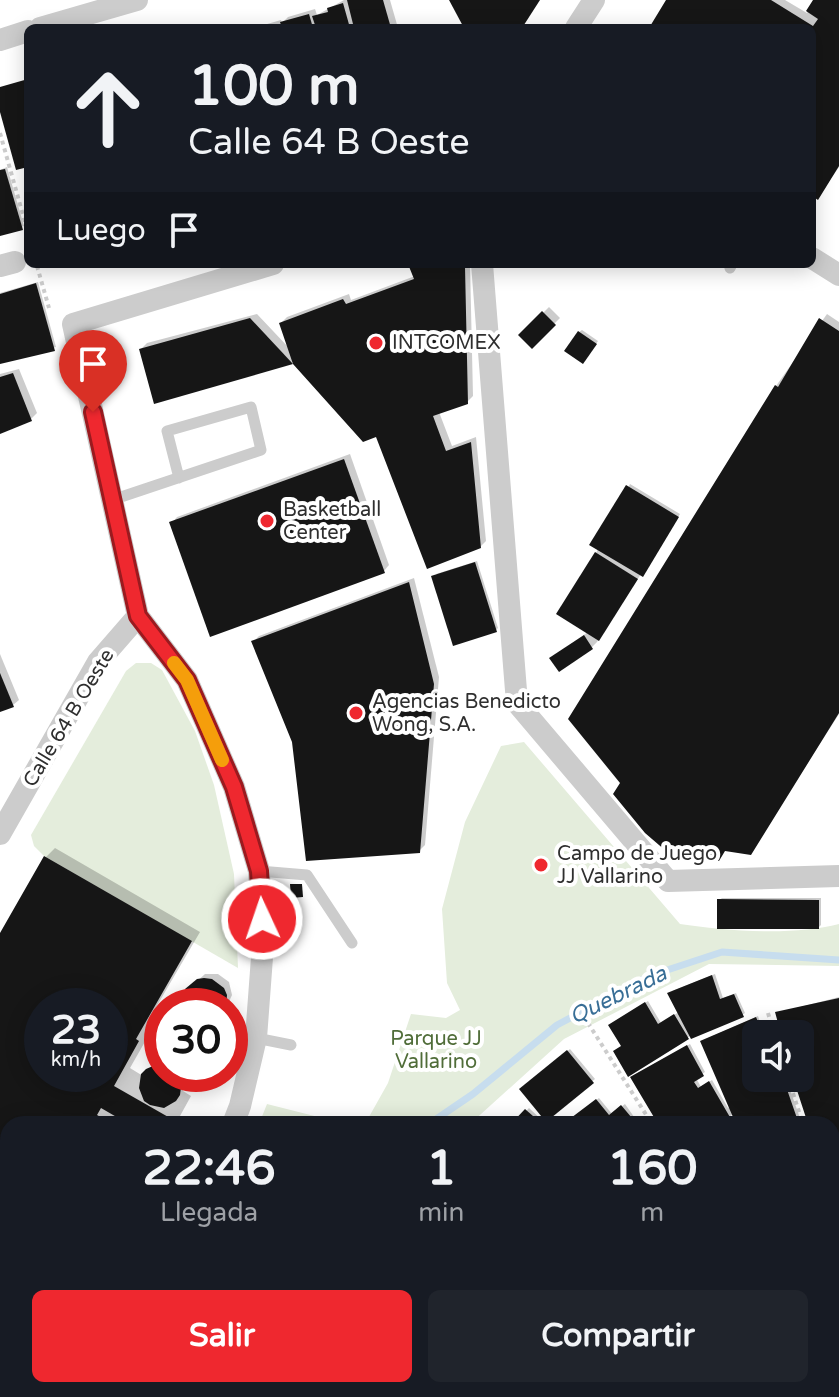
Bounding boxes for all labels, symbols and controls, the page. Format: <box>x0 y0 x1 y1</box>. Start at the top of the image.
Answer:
text: 100 m <box>188 53 359 120</box>
icon: ahead <box>56 56 160 160</box>
text: Calle 64 B Oeste <box>188 121 470 164</box>
icon: arrive <box>162 208 206 252</box>
text: Luego <box>56 212 146 249</box>
pin <box>59 330 127 412</box>
place label: INTCOMEX <box>392 331 501 355</box>
marker: INTCOMEX <box>367 334 385 352</box>
icon: arrive <box>71 342 115 386</box>
place label: Basketball Center <box>283 498 381 545</box>
marker: Basketball Center <box>258 512 276 530</box>
street label: Calle 64 B Oeste <box>18 645 120 791</box>
place label: Agencias Benedicto Wong, S.A. <box>372 690 561 737</box>
marker: Agencias Benedicto Wong, S.A. <box>347 704 365 722</box>
place label: Campo de Juego JJ Vallarino <box>557 842 717 889</box>
marker: Campo de Juego JJ Vallarino <box>532 856 550 874</box>
position arrow <box>220 877 304 961</box>
water label: Quebrada <box>565 960 671 1030</box>
speed limit sign: 30 <box>144 988 248 1092</box>
text: 23 <box>51 1006 101 1054</box>
map controls <box>742 1020 814 1092</box>
button: sound <box>742 1020 814 1092</box>
park label: Parque JJ Vallarino <box>390 1027 482 1074</box>
text: km/h <box>51 1048 101 1072</box>
text: 22:46 <box>143 1140 276 1198</box>
text: 1 <box>426 1140 456 1198</box>
text: 160 <box>607 1140 697 1198</box>
text: Llegada <box>160 1197 258 1228</box>
text: min <box>418 1197 464 1228</box>
text: m <box>640 1197 664 1228</box>
button: Salir <box>32 1290 412 1382</box>
button: Compartir <box>428 1290 808 1382</box>

